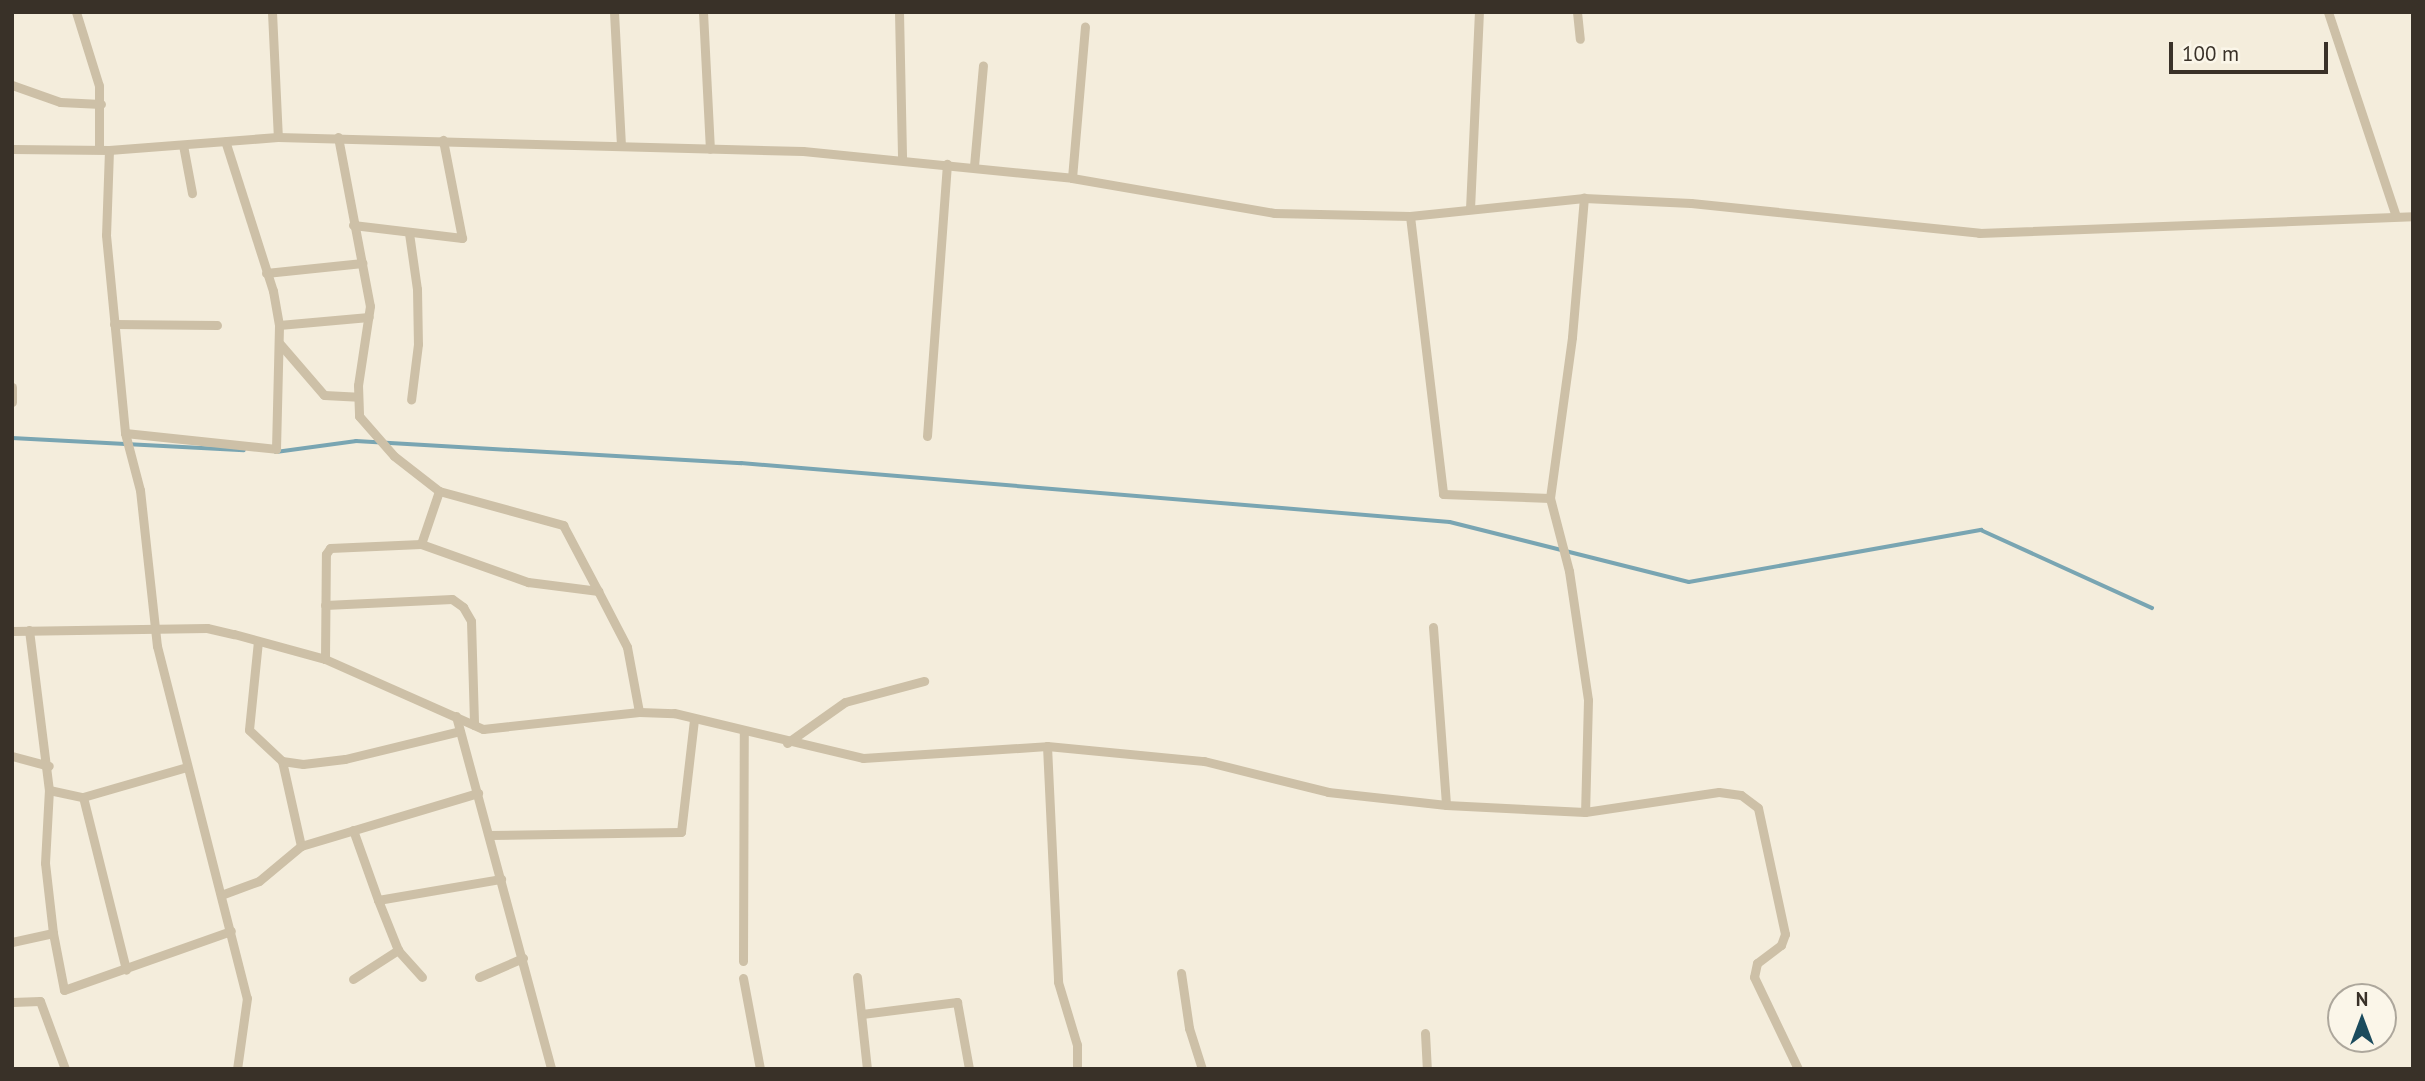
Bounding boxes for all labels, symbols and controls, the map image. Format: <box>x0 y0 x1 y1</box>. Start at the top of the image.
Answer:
scale bar <box>2173 28 2332 72</box>
text: 100 m <box>2182 40 2239 67</box>
north arrow <box>2327 983 2397 1053</box>
text: N <box>2356 987 2368 1011</box>

